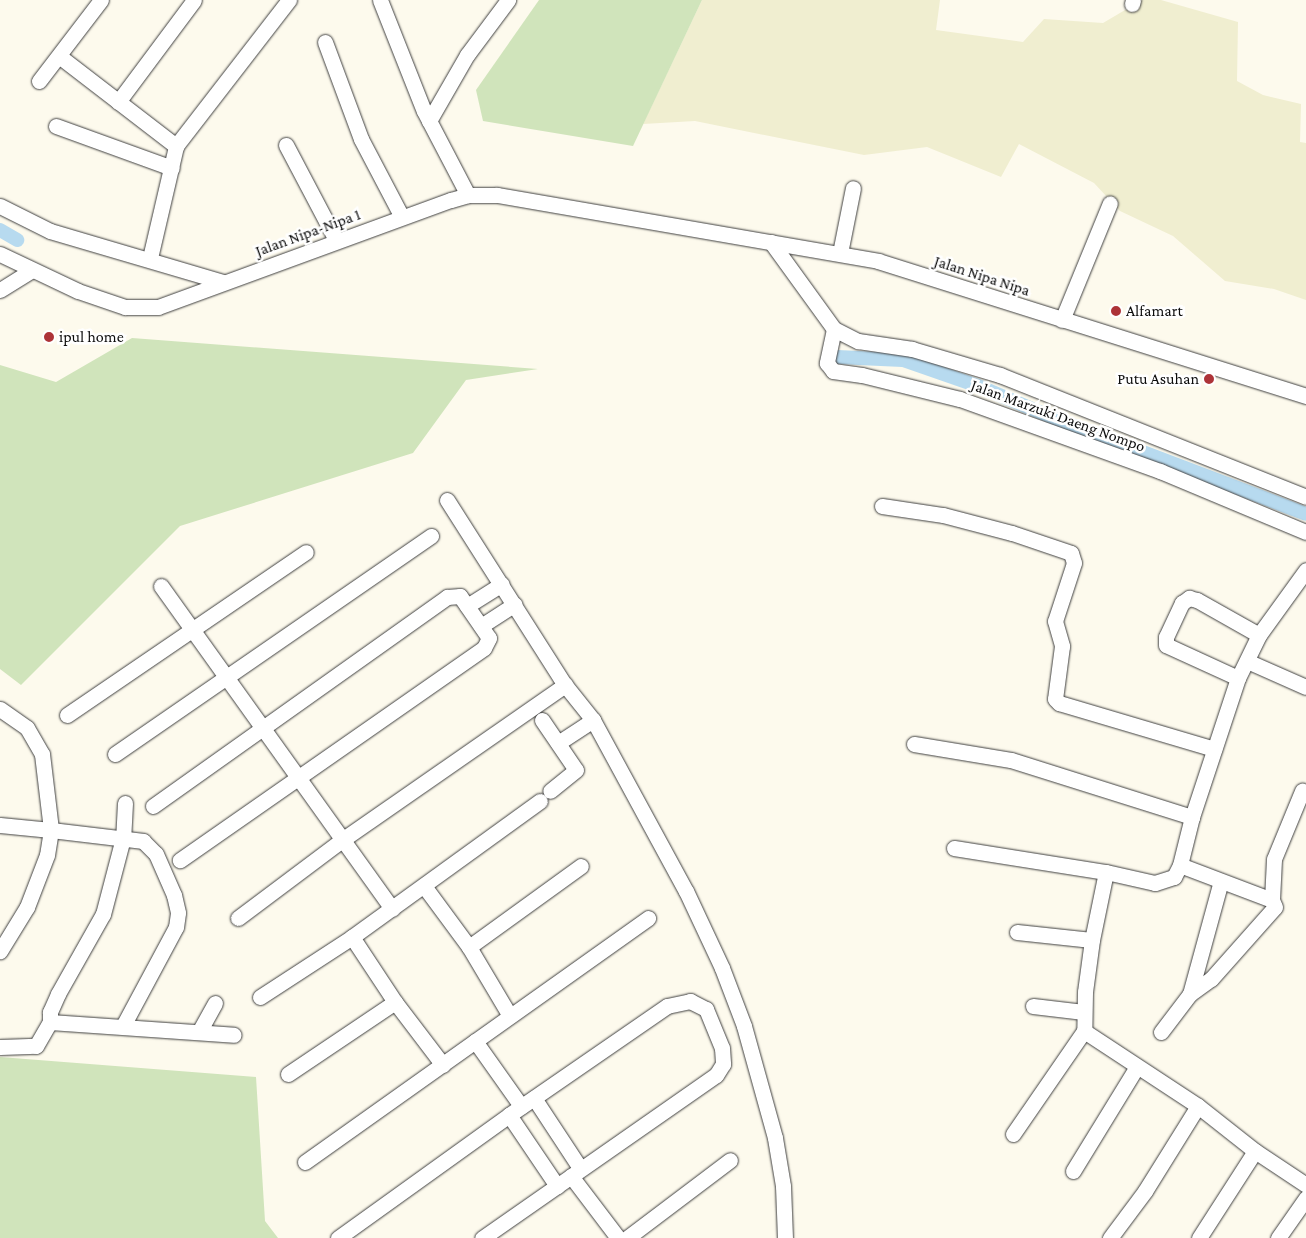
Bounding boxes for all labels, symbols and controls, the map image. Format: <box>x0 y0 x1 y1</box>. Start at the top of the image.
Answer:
street label: Jalan Nipa-Nipa 1 <box>253 205 363 261</box>
street label: Jalan Nipa Nipa <box>932 252 1032 300</box>
place label: Alfamart <box>1126 301 1183 321</box>
marker: Alfamart <box>1110 305 1122 317</box>
place label: ipul home <box>59 327 124 347</box>
marker: ipul home <box>43 331 55 343</box>
place label: Putu Asuhan <box>1117 369 1199 389</box>
marker: Putu Asuhan <box>1203 373 1215 385</box>
street label: Jalan Marzuki Daeng Nompo <box>968 376 1148 456</box>

